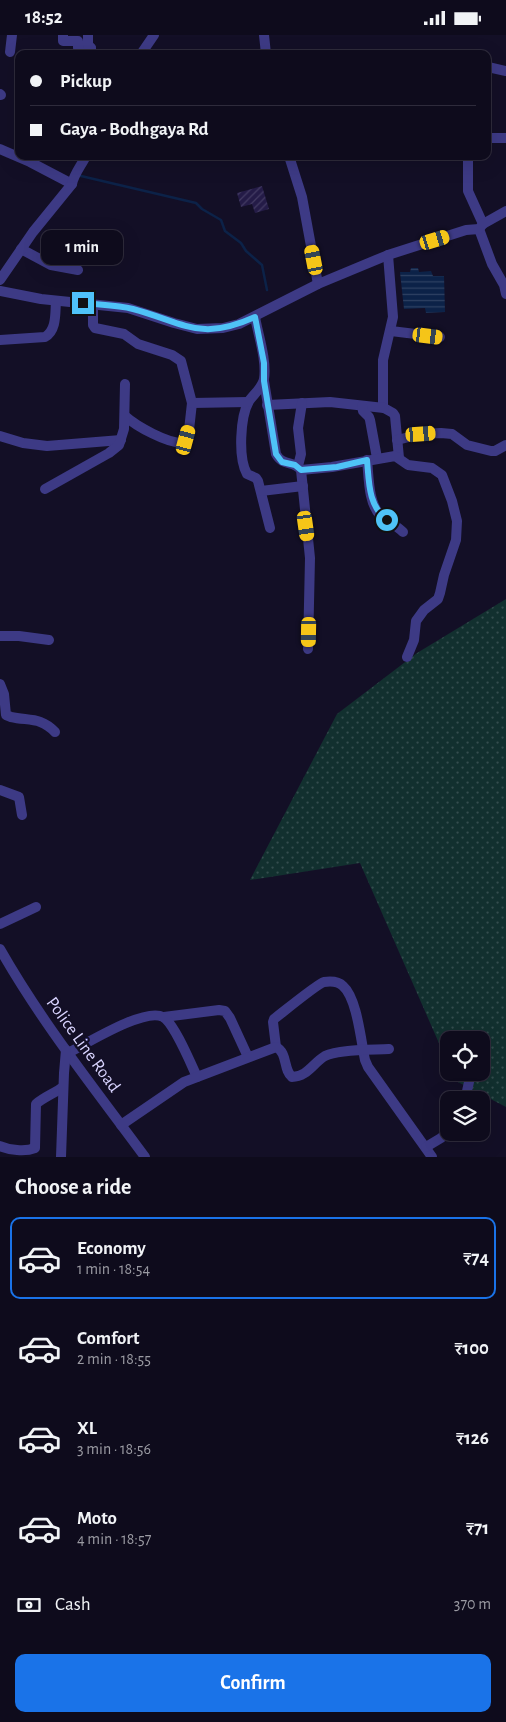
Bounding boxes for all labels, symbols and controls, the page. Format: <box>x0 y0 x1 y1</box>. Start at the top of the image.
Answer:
text: 18:52 <box>25 8 63 27</box>
text: Pickup <box>60 72 112 91</box>
text: Gaya - Bodhgaya Rd <box>60 120 209 139</box>
car <box>418 228 451 252</box>
callout: 1 min <box>42 231 124 265</box>
text: 1 min <box>65 239 99 255</box>
car <box>303 244 324 276</box>
route end <box>72 292 94 314</box>
car <box>412 327 443 345</box>
car <box>174 424 197 456</box>
car <box>405 425 436 443</box>
route start <box>376 509 398 531</box>
car <box>296 510 315 542</box>
car <box>301 617 316 647</box>
street label: Police Line Road <box>43 994 123 1096</box>
map controls <box>440 1031 490 1141</box>
button: locate <box>440 1031 490 1081</box>
button: layers <box>440 1091 490 1141</box>
text: Choose a ride <box>15 1176 131 1198</box>
icon: car <box>17 1236 62 1281</box>
text: Economy <box>77 1239 146 1258</box>
text: ₹74 <box>463 1249 489 1268</box>
text: 1 min · 18:54 <box>77 1261 150 1277</box>
icon: car <box>17 1326 62 1371</box>
text: Comfort <box>77 1329 139 1348</box>
text: ₹100 <box>454 1339 489 1358</box>
text: 2 min · 18:55 <box>77 1351 151 1367</box>
icon: car <box>17 1416 62 1461</box>
text: XL <box>77 1419 97 1438</box>
text: ₹126 <box>456 1429 489 1448</box>
text: 3 min · 18:56 <box>77 1441 151 1457</box>
icon: car <box>17 1506 62 1551</box>
text: Moto <box>77 1509 117 1528</box>
text: ₹71 <box>466 1519 489 1538</box>
text: 4 min · 18:57 <box>77 1531 151 1547</box>
icon: cash <box>15 1591 43 1619</box>
text: Cash <box>55 1595 91 1614</box>
text: 370 m <box>454 1596 491 1612</box>
button: Confirm <box>15 1654 491 1712</box>

